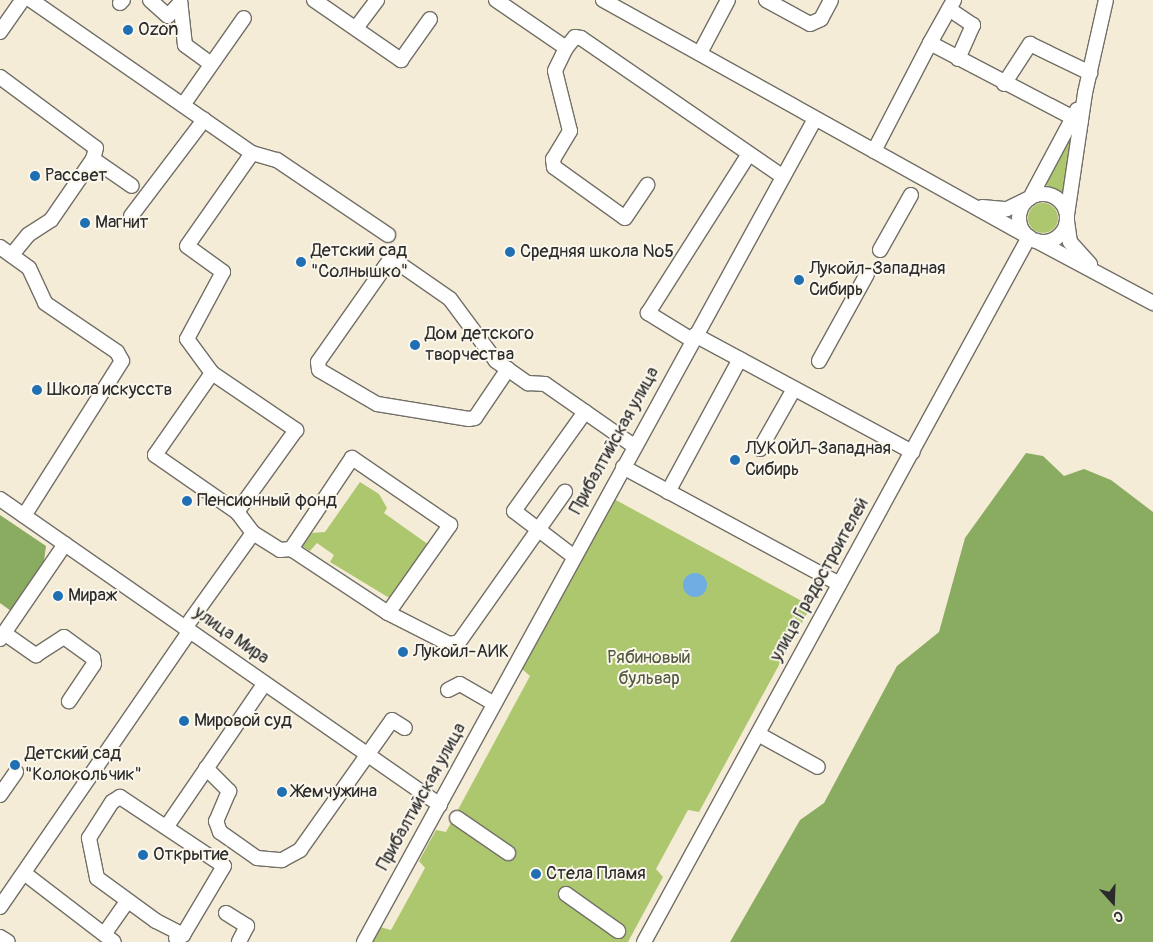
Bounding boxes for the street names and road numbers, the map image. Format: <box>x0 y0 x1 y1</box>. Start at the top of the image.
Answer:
street label: Прибалтийская улица <box>566 364 664 518</box>
street label: улица Градостроителей <box>766 495 874 665</box>
street label: улица Мира <box>189 602 273 670</box>
street label: Прибалтийская улица <box>373 720 471 874</box>

